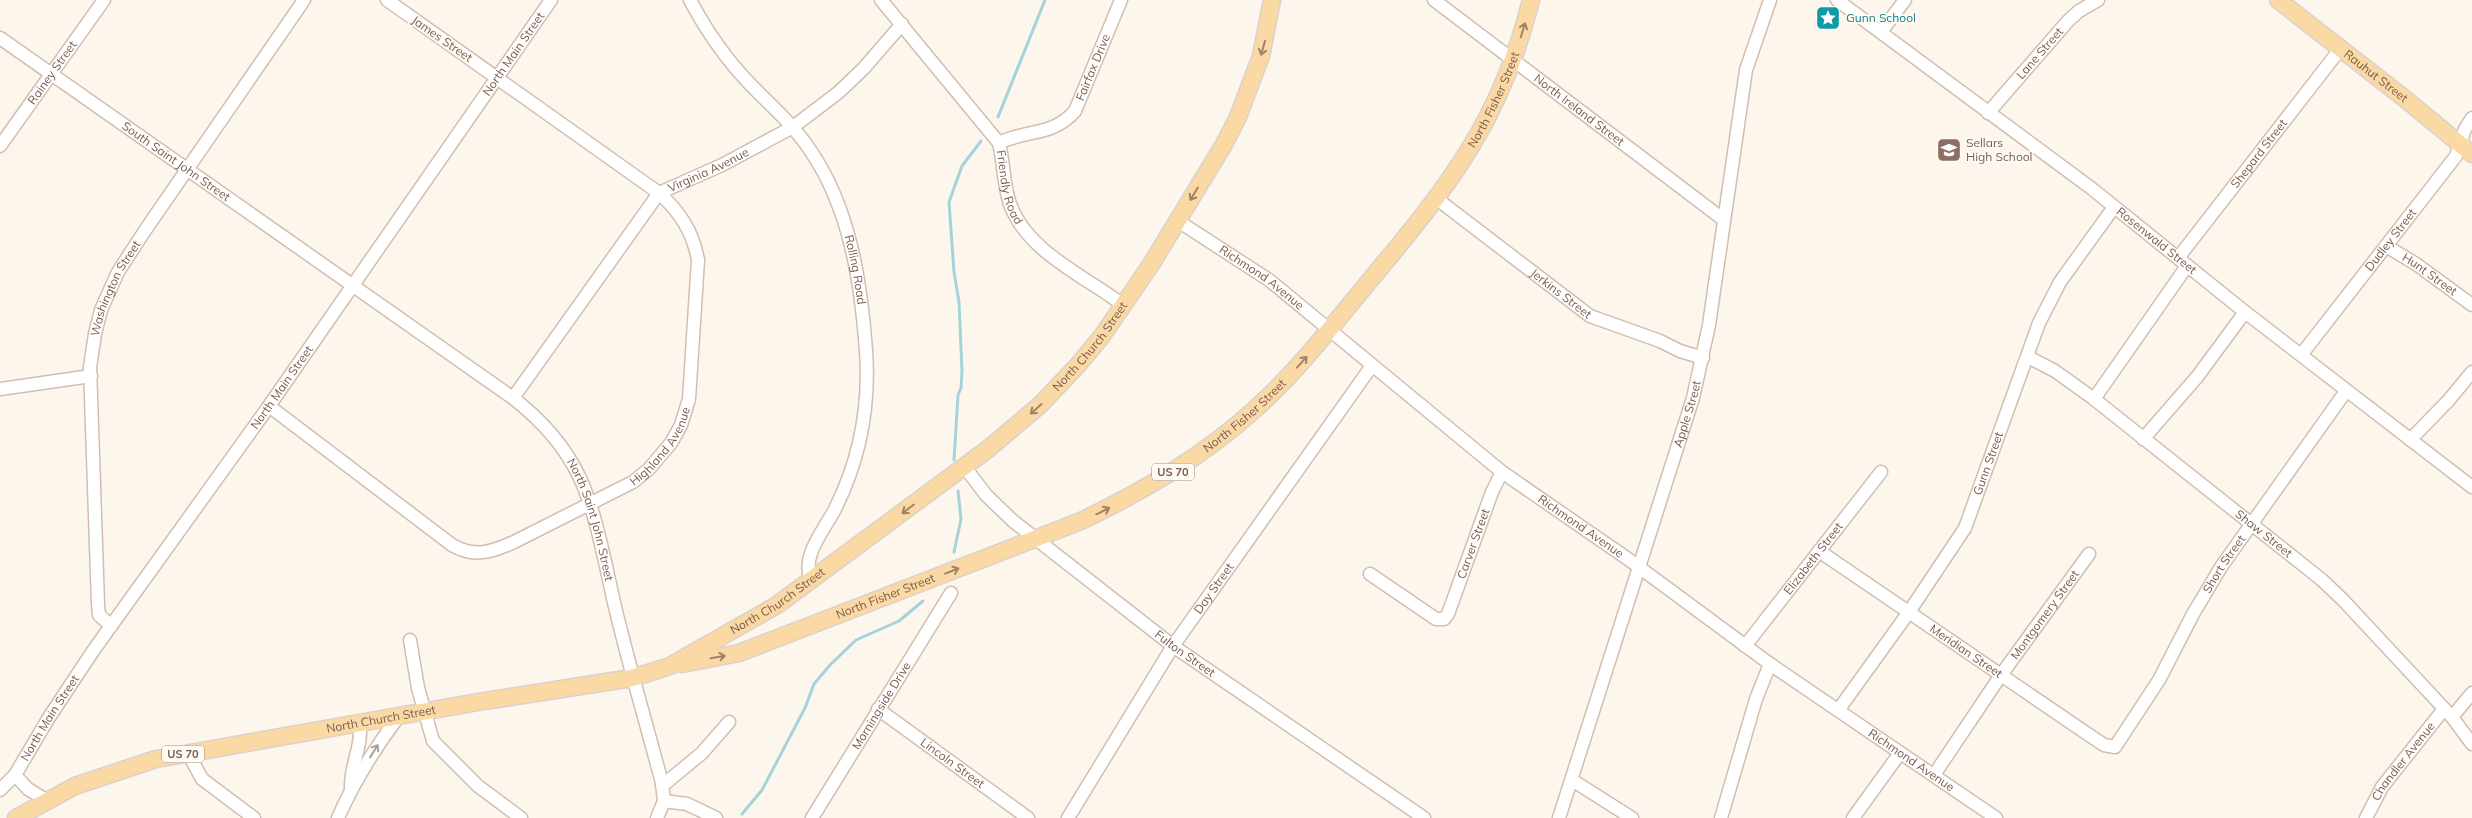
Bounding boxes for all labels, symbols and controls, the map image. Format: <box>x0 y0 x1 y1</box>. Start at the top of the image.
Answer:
place icon: Gunn School <box>1815 5 1841 31</box>
street label: North Main Street <box>479 9 547 99</box>
place label: Gunn School <box>1846 10 1916 25</box>
street label: James Street <box>409 12 475 65</box>
one-way arrow <box>1519 23 1529 39</box>
street label: Lane Street <box>2013 24 2066 82</box>
street label: Fairfax Drive <box>1072 32 1113 103</box>
street label: Rainey Street <box>24 38 80 107</box>
one-way arrow <box>1258 39 1268 55</box>
street label: Rauhut Street <box>2341 46 2411 105</box>
street label: North Fisher Street <box>1464 50 1522 150</box>
street label: North Ireland Street <box>1531 71 1627 149</box>
street label: Shepard Street <box>2227 116 2290 191</box>
street label: South Saint John Street <box>119 118 233 204</box>
place label: Sellars High School <box>1966 135 2032 164</box>
school or university icon: Sellars High School <box>1936 137 1962 163</box>
street label: Virginia Avenue <box>665 144 751 195</box>
street label: Friendly Road <box>994 149 1027 227</box>
one-way arrow <box>1188 187 1198 201</box>
street label: Rosenwald Street <box>2114 204 2200 277</box>
street label: Dudley Street <box>2361 205 2419 274</box>
street label: Rolling Road <box>841 233 869 305</box>
street label: Washington Street <box>87 237 144 338</box>
street label: Richmond Avenue <box>1217 242 1307 313</box>
street label: Hunt Street <box>2400 249 2460 299</box>
street label: Jerkins Street <box>1528 265 1595 322</box>
street label: North Church Street <box>1049 299 1130 394</box>
street label: North Main Street <box>247 342 316 432</box>
one-way arrow <box>1296 355 1307 368</box>
street label: North Fisher Street <box>1200 376 1289 455</box>
street label: Apple Street <box>1670 379 1704 449</box>
one-way arrow <box>1029 403 1042 414</box>
street label: Highland Avenue <box>626 405 693 489</box>
street label: Gunn Street <box>1969 430 2006 497</box>
street label: North Saint John Street <box>564 455 617 582</box>
road number: US 70 <box>1152 464 1194 481</box>
street label: Richmond Avenue <box>1535 491 1627 561</box>
one-way arrow <box>902 504 915 515</box>
one-way arrow <box>1095 505 1110 515</box>
street label: Carver Street <box>1453 506 1492 581</box>
street label: Shaw Street <box>2232 506 2295 560</box>
street label: Elizabeth Street <box>1780 519 1846 597</box>
street label: Short Street <box>2199 532 2248 596</box>
street label: Day Street <box>1190 560 1237 617</box>
street label: North Church Street <box>727 564 828 637</box>
one-way arrow <box>944 566 959 575</box>
street label: Montgomery Street <box>2007 567 2082 662</box>
street label: North Fisher Street <box>834 570 937 622</box>
street label: Meridian Street <box>1927 621 2006 681</box>
street label: Fulton Street <box>1152 627 1218 680</box>
one-way arrow <box>709 652 725 661</box>
street label: Morningside Drive <box>848 659 914 752</box>
street label: North Main Street <box>17 672 82 764</box>
street label: North Church Street <box>325 702 437 736</box>
street label: Chandler Avenue <box>2368 719 2438 803</box>
street label: Richmond Avenue <box>1866 725 1957 794</box>
street label: Lincoln Street <box>918 734 988 791</box>
one-way arrow <box>369 745 379 759</box>
road number: US 70 <box>162 746 204 762</box>

